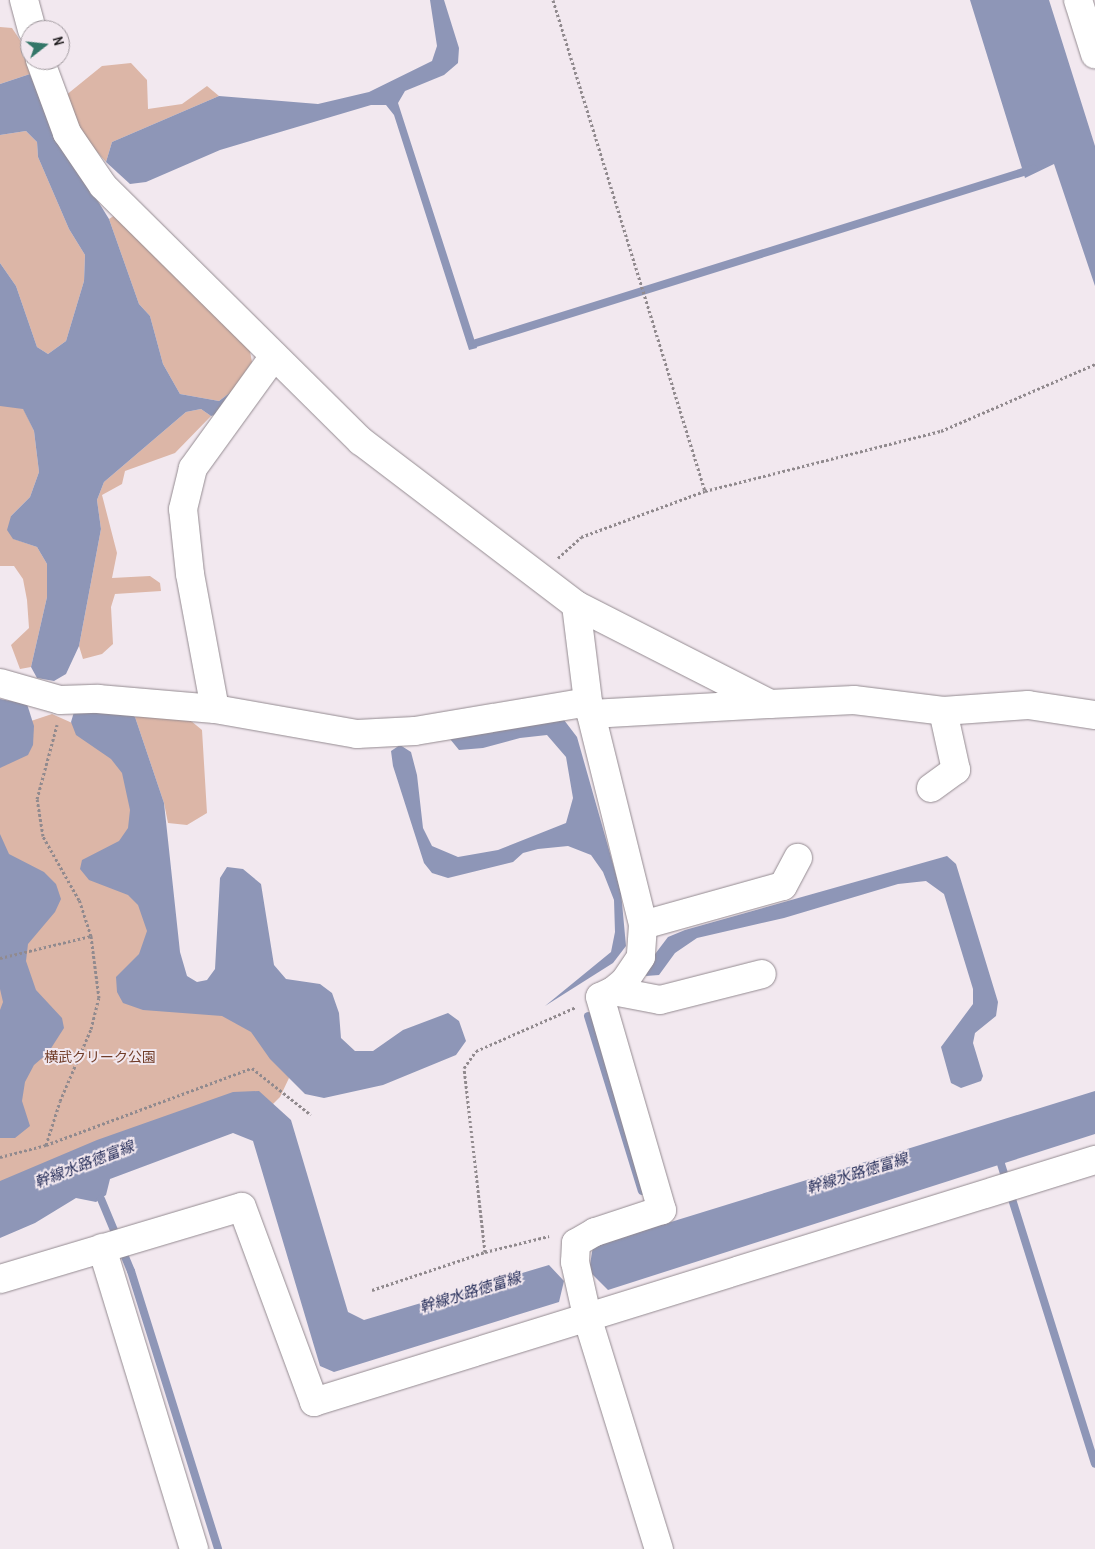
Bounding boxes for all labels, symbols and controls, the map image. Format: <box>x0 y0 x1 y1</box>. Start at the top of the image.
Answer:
north arrow <box>20 20 70 70</box>
text: N <box>49 35 68 48</box>
park label: 横武クリーク公園 <box>44 1049 156 1065</box>
water label: 幹線水路徳富線 <box>32 1137 136 1191</box>
water label: 幹線水路徳富線 <box>804 1149 910 1197</box>
water label: 幹線水路徳富線 <box>417 1268 523 1316</box>

